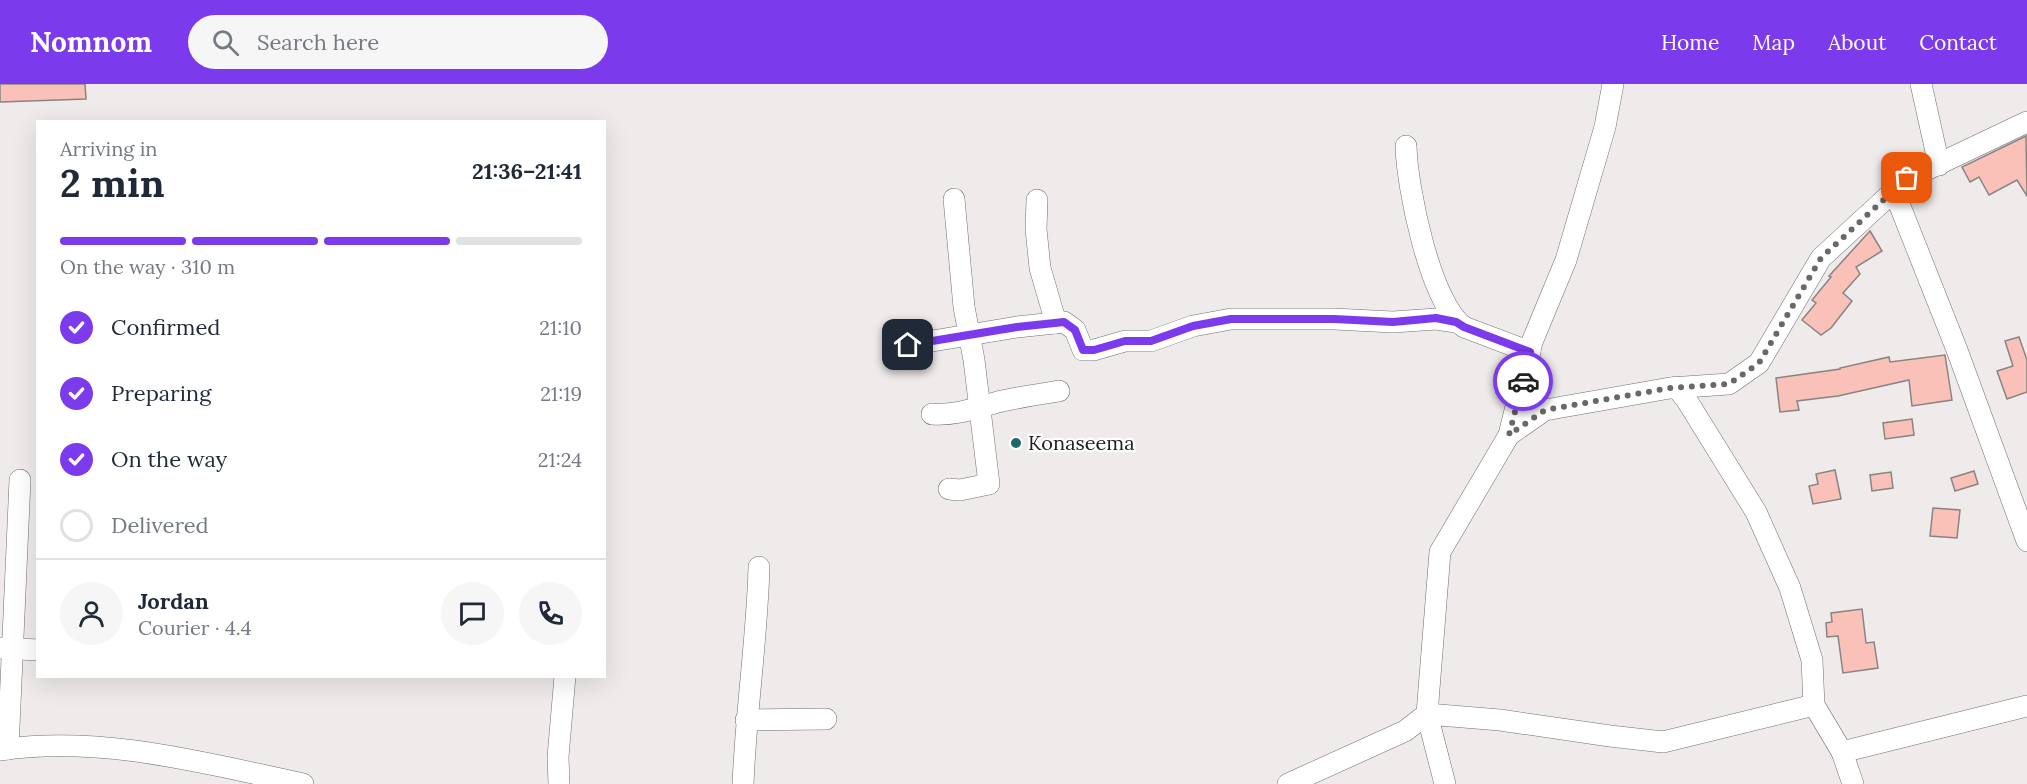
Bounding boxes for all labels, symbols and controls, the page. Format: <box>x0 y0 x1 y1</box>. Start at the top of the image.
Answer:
search box <box>188 15 608 69</box>
text: Nomnom <box>30 24 152 60</box>
icon: search <box>209 26 242 59</box>
text: Search here <box>257 28 379 56</box>
text: Home <box>1661 29 1719 56</box>
text: Map <box>1752 29 1795 56</box>
text: About <box>1828 29 1886 56</box>
text: Contact <box>1919 29 1997 56</box>
text: Arriving in <box>60 136 157 161</box>
pin <box>1881 152 1932 203</box>
text: 21:36–21:41 <box>472 157 582 185</box>
text: 2 min <box>60 158 165 208</box>
icon: bag <box>1890 161 1923 194</box>
text: On the way · 310 m <box>60 254 235 279</box>
icon: check <box>60 311 93 344</box>
text: Confirmed <box>111 313 220 341</box>
text: 21:10 <box>539 315 582 340</box>
pin <box>882 319 933 370</box>
icon: home <box>891 328 924 361</box>
courier <box>1493 351 1553 411</box>
icon: car <box>1507 365 1540 398</box>
icon: check <box>60 377 93 410</box>
text: Preparing <box>111 379 211 407</box>
text: 21:19 <box>540 381 582 406</box>
place label: Konaseema <box>1028 430 1135 455</box>
marker: Konaseema <box>1009 436 1023 450</box>
icon: check <box>60 443 93 476</box>
text: On the way <box>111 445 227 473</box>
text: 21:24 <box>538 447 582 472</box>
text: Delivered <box>111 511 209 539</box>
button: person <box>60 582 123 645</box>
button: chat <box>441 582 504 645</box>
button: phone <box>519 582 582 645</box>
text: Jordan <box>138 587 209 615</box>
text: Courier · 4.4 <box>138 615 252 640</box>

